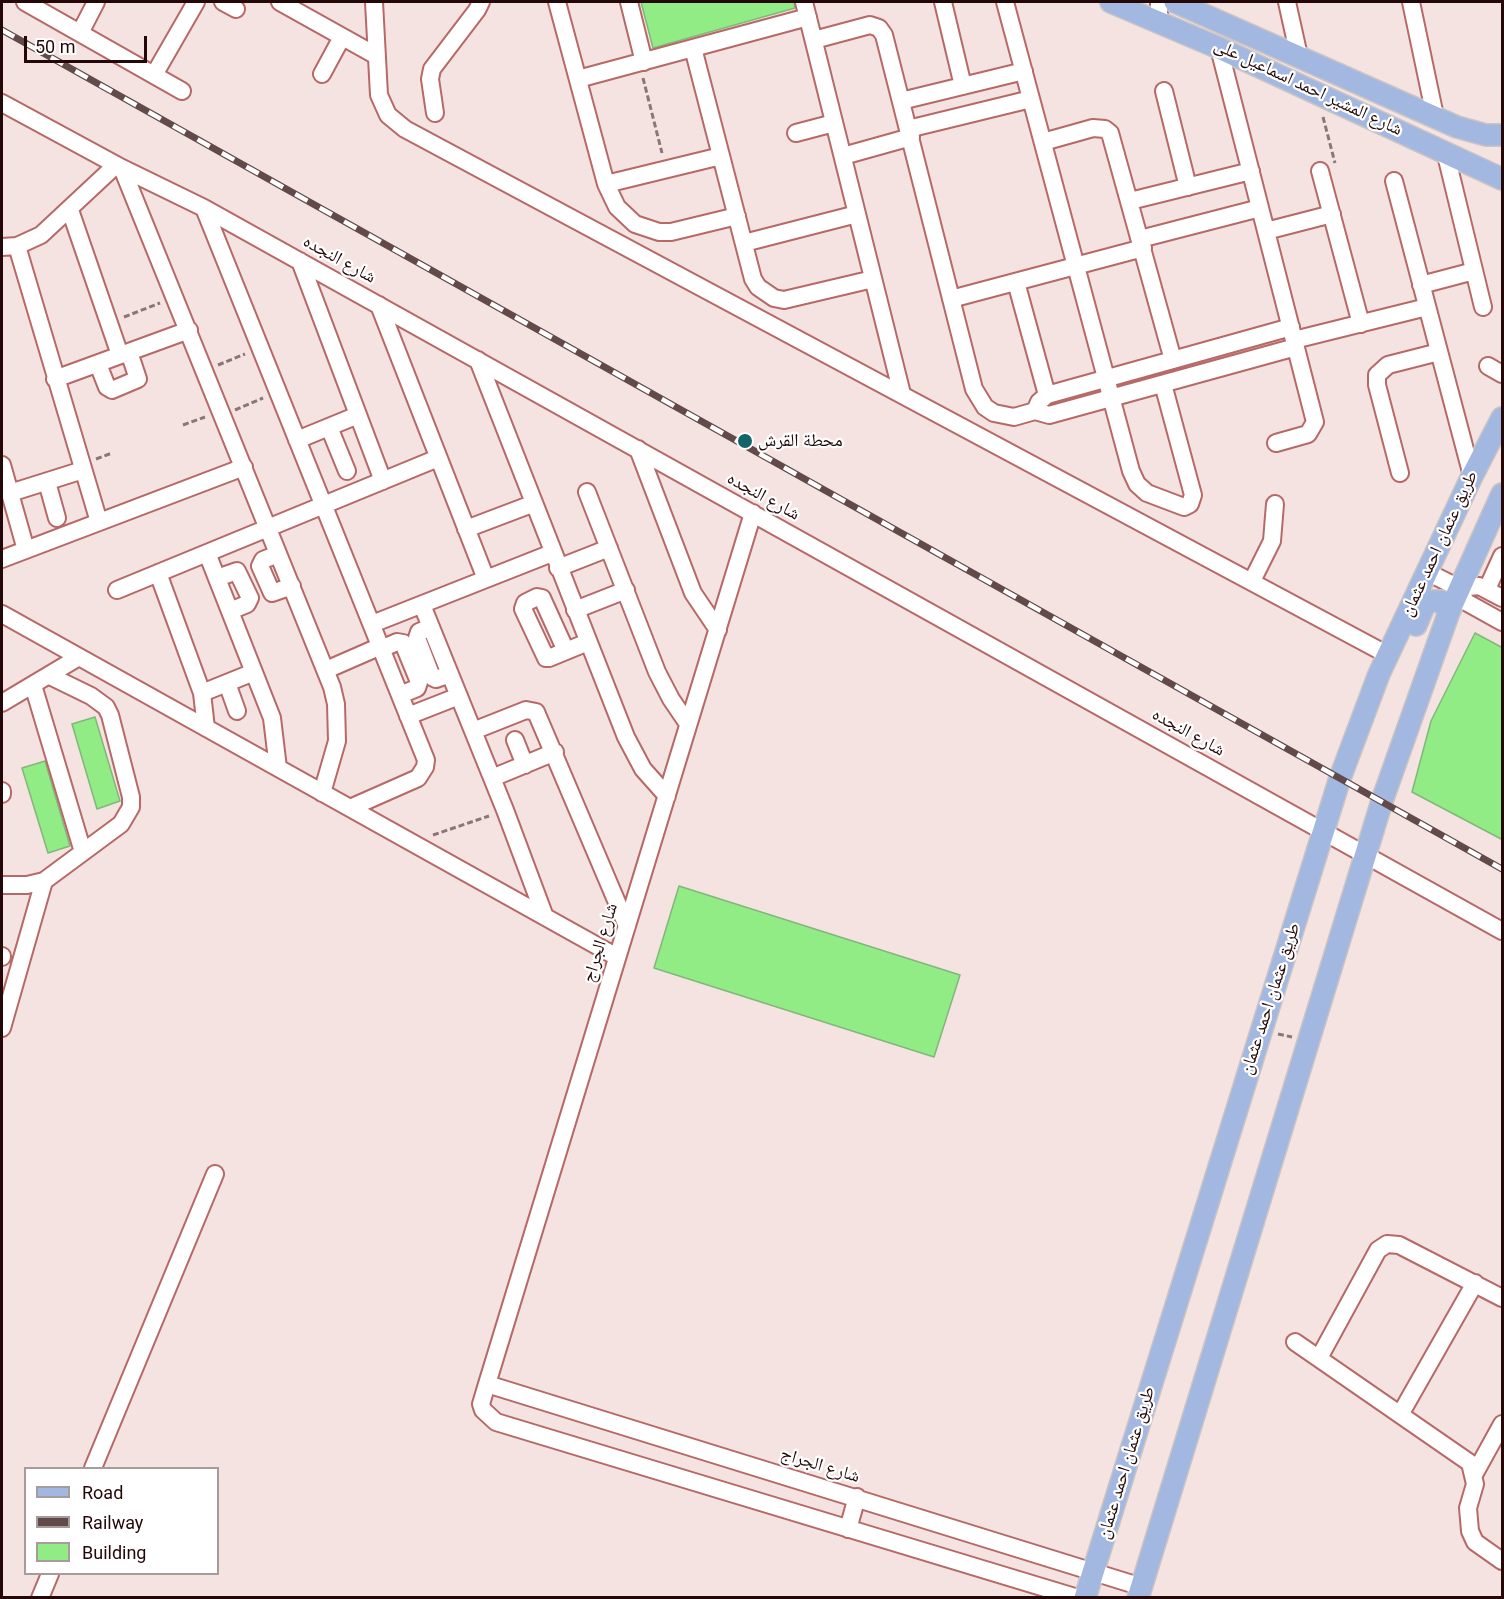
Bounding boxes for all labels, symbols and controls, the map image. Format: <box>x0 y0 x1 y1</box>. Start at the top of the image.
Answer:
scale bar <box>27 24 150 62</box>
street label: شارع المشير احمد اسماعيل على <box>1210 35 1406 141</box>
text: 50 m <box>35 36 75 57</box>
street label: شارع النجده <box>299 231 379 289</box>
place label: محطة القرش <box>758 430 843 452</box>
marker: محطة القرش <box>736 432 754 450</box>
street label: شارع النجده <box>723 468 803 526</box>
street label: طريق عثمان احمد عثمان <box>1397 468 1483 620</box>
street label: شارع النجده <box>1148 704 1228 762</box>
street label: شارع الجراج <box>579 901 623 985</box>
street label: طريق عثمان احمد عثمان <box>1236 920 1306 1078</box>
street label: طريق عثمان احمد عثمان <box>1094 1384 1160 1542</box>
street label: شارع الجراج <box>778 1444 862 1488</box>
legend <box>24 1467 219 1575</box>
text: Road <box>82 1482 123 1503</box>
text: Railway <box>82 1512 143 1533</box>
text: Building <box>82 1542 146 1563</box>

